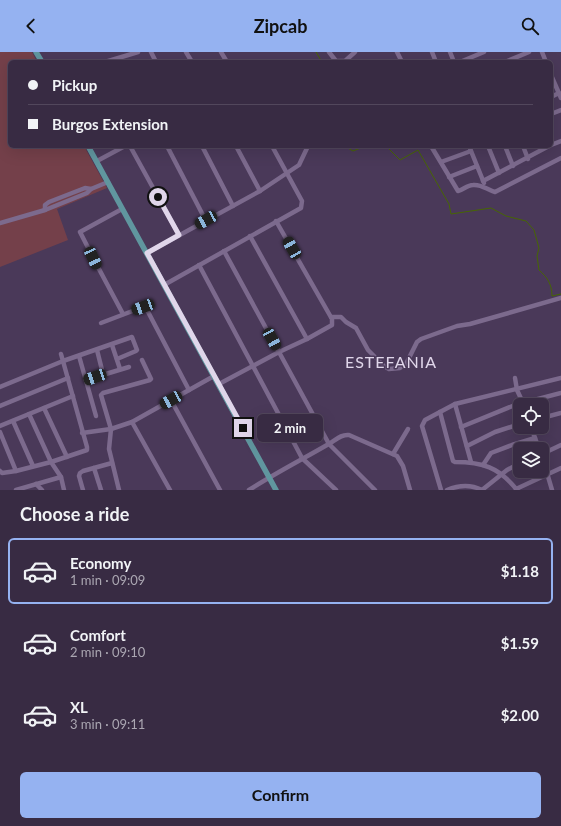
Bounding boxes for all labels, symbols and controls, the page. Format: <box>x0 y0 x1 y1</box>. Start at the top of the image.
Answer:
icon: back <box>20 15 42 37</box>
text: Zipcab <box>254 15 307 37</box>
icon: search <box>519 15 541 37</box>
text: Pickup <box>52 76 97 94</box>
text: Burgos Extension <box>52 115 168 133</box>
route start <box>149 188 167 206</box>
car <box>193 209 219 231</box>
car <box>281 235 303 261</box>
car <box>82 245 104 271</box>
car <box>130 297 156 317</box>
car <box>261 326 283 352</box>
district label: ESTEFANIA <box>345 352 437 371</box>
car <box>82 367 108 387</box>
car <box>158 389 184 411</box>
map controls <box>513 398 549 478</box>
button: locate <box>513 398 549 434</box>
callout: 2 min <box>257 414 323 442</box>
route end <box>234 419 252 437</box>
text: 2 min <box>274 420 306 436</box>
button: layers <box>513 442 549 478</box>
text: Choose a ride <box>20 503 129 525</box>
icon: car <box>22 553 58 589</box>
text: Economy <box>70 554 131 572</box>
text: $1.18 <box>501 562 539 580</box>
text: 1 min · 09:09 <box>70 572 145 588</box>
icon: car <box>22 625 58 661</box>
text: Comfort <box>70 626 126 644</box>
text: $1.59 <box>501 634 539 652</box>
text: 2 min · 09:10 <box>70 644 145 660</box>
icon: car <box>22 697 58 733</box>
text: XL <box>70 698 88 716</box>
text: $2.00 <box>501 706 539 724</box>
text: 3 min · 09:11 <box>70 716 145 732</box>
button: Confirm <box>20 772 541 818</box>

